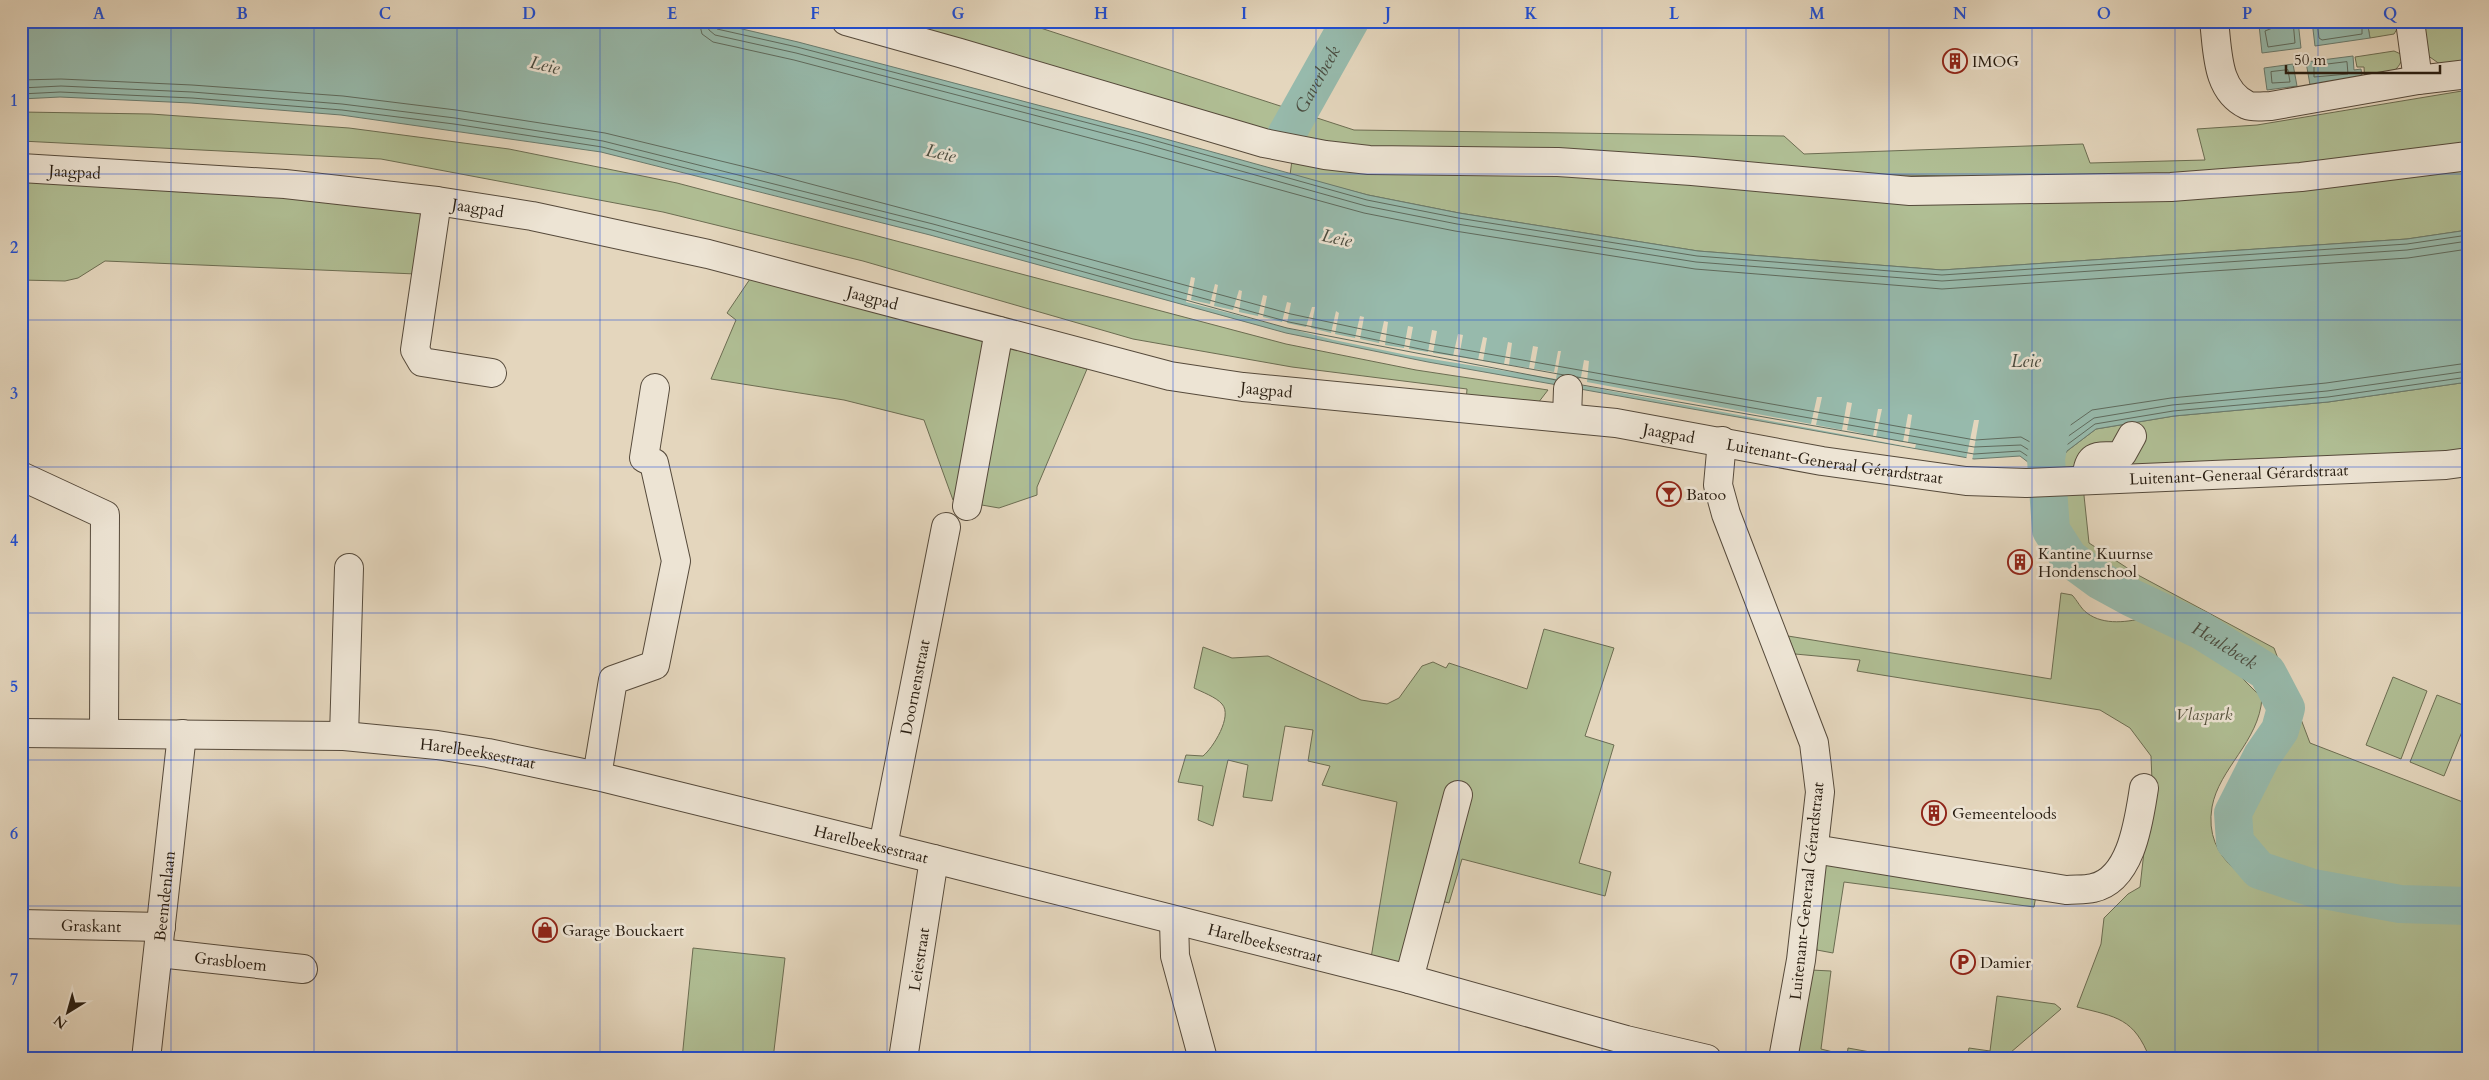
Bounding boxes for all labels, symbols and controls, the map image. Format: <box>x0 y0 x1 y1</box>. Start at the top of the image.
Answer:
text: A <box>93 3 105 25</box>
text: B <box>236 3 248 25</box>
text: C <box>379 3 391 25</box>
text: D <box>522 3 536 25</box>
text: E <box>667 3 677 25</box>
text: F <box>810 3 820 25</box>
text: G <box>951 3 965 25</box>
text: H <box>1094 3 1108 25</box>
text: I <box>1241 3 1247 25</box>
text: J <box>1383 3 1391 25</box>
text: K <box>1525 3 1538 25</box>
text: L <box>1669 3 1680 25</box>
text: M <box>1809 3 1825 25</box>
text: N <box>1953 3 1967 25</box>
text: O <box>2097 3 2111 25</box>
text: P <box>2242 3 2252 25</box>
text: Q <box>2383 3 2397 25</box>
water label: Gaverbeek <box>1289 41 1347 118</box>
scale bar <box>2286 42 2440 74</box>
building icon: IMOG <box>1942 48 1968 74</box>
water label: Leie <box>527 50 563 81</box>
text: 50 m <box>2294 50 2326 70</box>
place label: IMOG <box>1972 51 2019 73</box>
text: 1 <box>10 90 18 112</box>
water label: Leie <box>923 138 959 169</box>
street label: Jaagpad <box>46 160 102 185</box>
street label: Jaagpad <box>448 193 506 223</box>
water label: Leie <box>1320 223 1355 254</box>
text: 2 <box>10 237 18 259</box>
street label: Jaagpad <box>842 281 901 316</box>
water label: Leie <box>2011 349 2042 374</box>
street label: Jaagpad <box>1237 377 1294 404</box>
text: 3 <box>10 383 18 405</box>
street label: Jaagpad <box>1639 418 1697 449</box>
street label: Luitenant-Generaal Gérardstraat <box>1724 434 1944 490</box>
street label: Luitenant-Generaal Gérardstraat <box>2129 459 2349 491</box>
bar icon: Batoo <box>1656 481 1682 507</box>
place label: Batoo <box>1686 484 1726 506</box>
text: 4 <box>10 530 18 552</box>
place label: Kantine Kuurnse Hondenschool <box>2038 543 2153 583</box>
building icon: Kantine Kuurnse Hondenschool <box>2007 549 2033 575</box>
water label: Heulebeek <box>2188 616 2262 676</box>
street label: Doornenstraat <box>895 638 936 737</box>
text: 5 <box>10 676 18 698</box>
park label: Vlaspark <box>2176 704 2233 726</box>
street label: Harelbeeksestraat <box>419 733 537 775</box>
street label: Luitenant-Generaal Gérardstraat <box>1785 781 1829 1001</box>
building icon: Gemeenteloods <box>1921 800 1947 826</box>
place label: Gemeenteloods <box>1952 803 2057 825</box>
street label: Harelbeeksestraat <box>812 820 931 869</box>
text: 6 <box>10 823 18 845</box>
street label: Beemdenlaan <box>149 850 181 942</box>
street label: Graskant <box>61 915 121 938</box>
shop icon: Garage Bouckaert <box>532 917 558 943</box>
street label: Harelbeeksestraat <box>1205 919 1324 969</box>
place label: Garage Bouckaert <box>562 920 684 942</box>
street label: Leiestraat <box>904 926 935 993</box>
street label: Grasbloem <box>193 947 268 977</box>
parking icon: Damier <box>1950 949 1976 975</box>
place label: Damier <box>1980 952 2031 974</box>
text: 7 <box>10 969 18 991</box>
north arrow <box>42 988 92 1038</box>
text: N <box>50 1011 71 1033</box>

